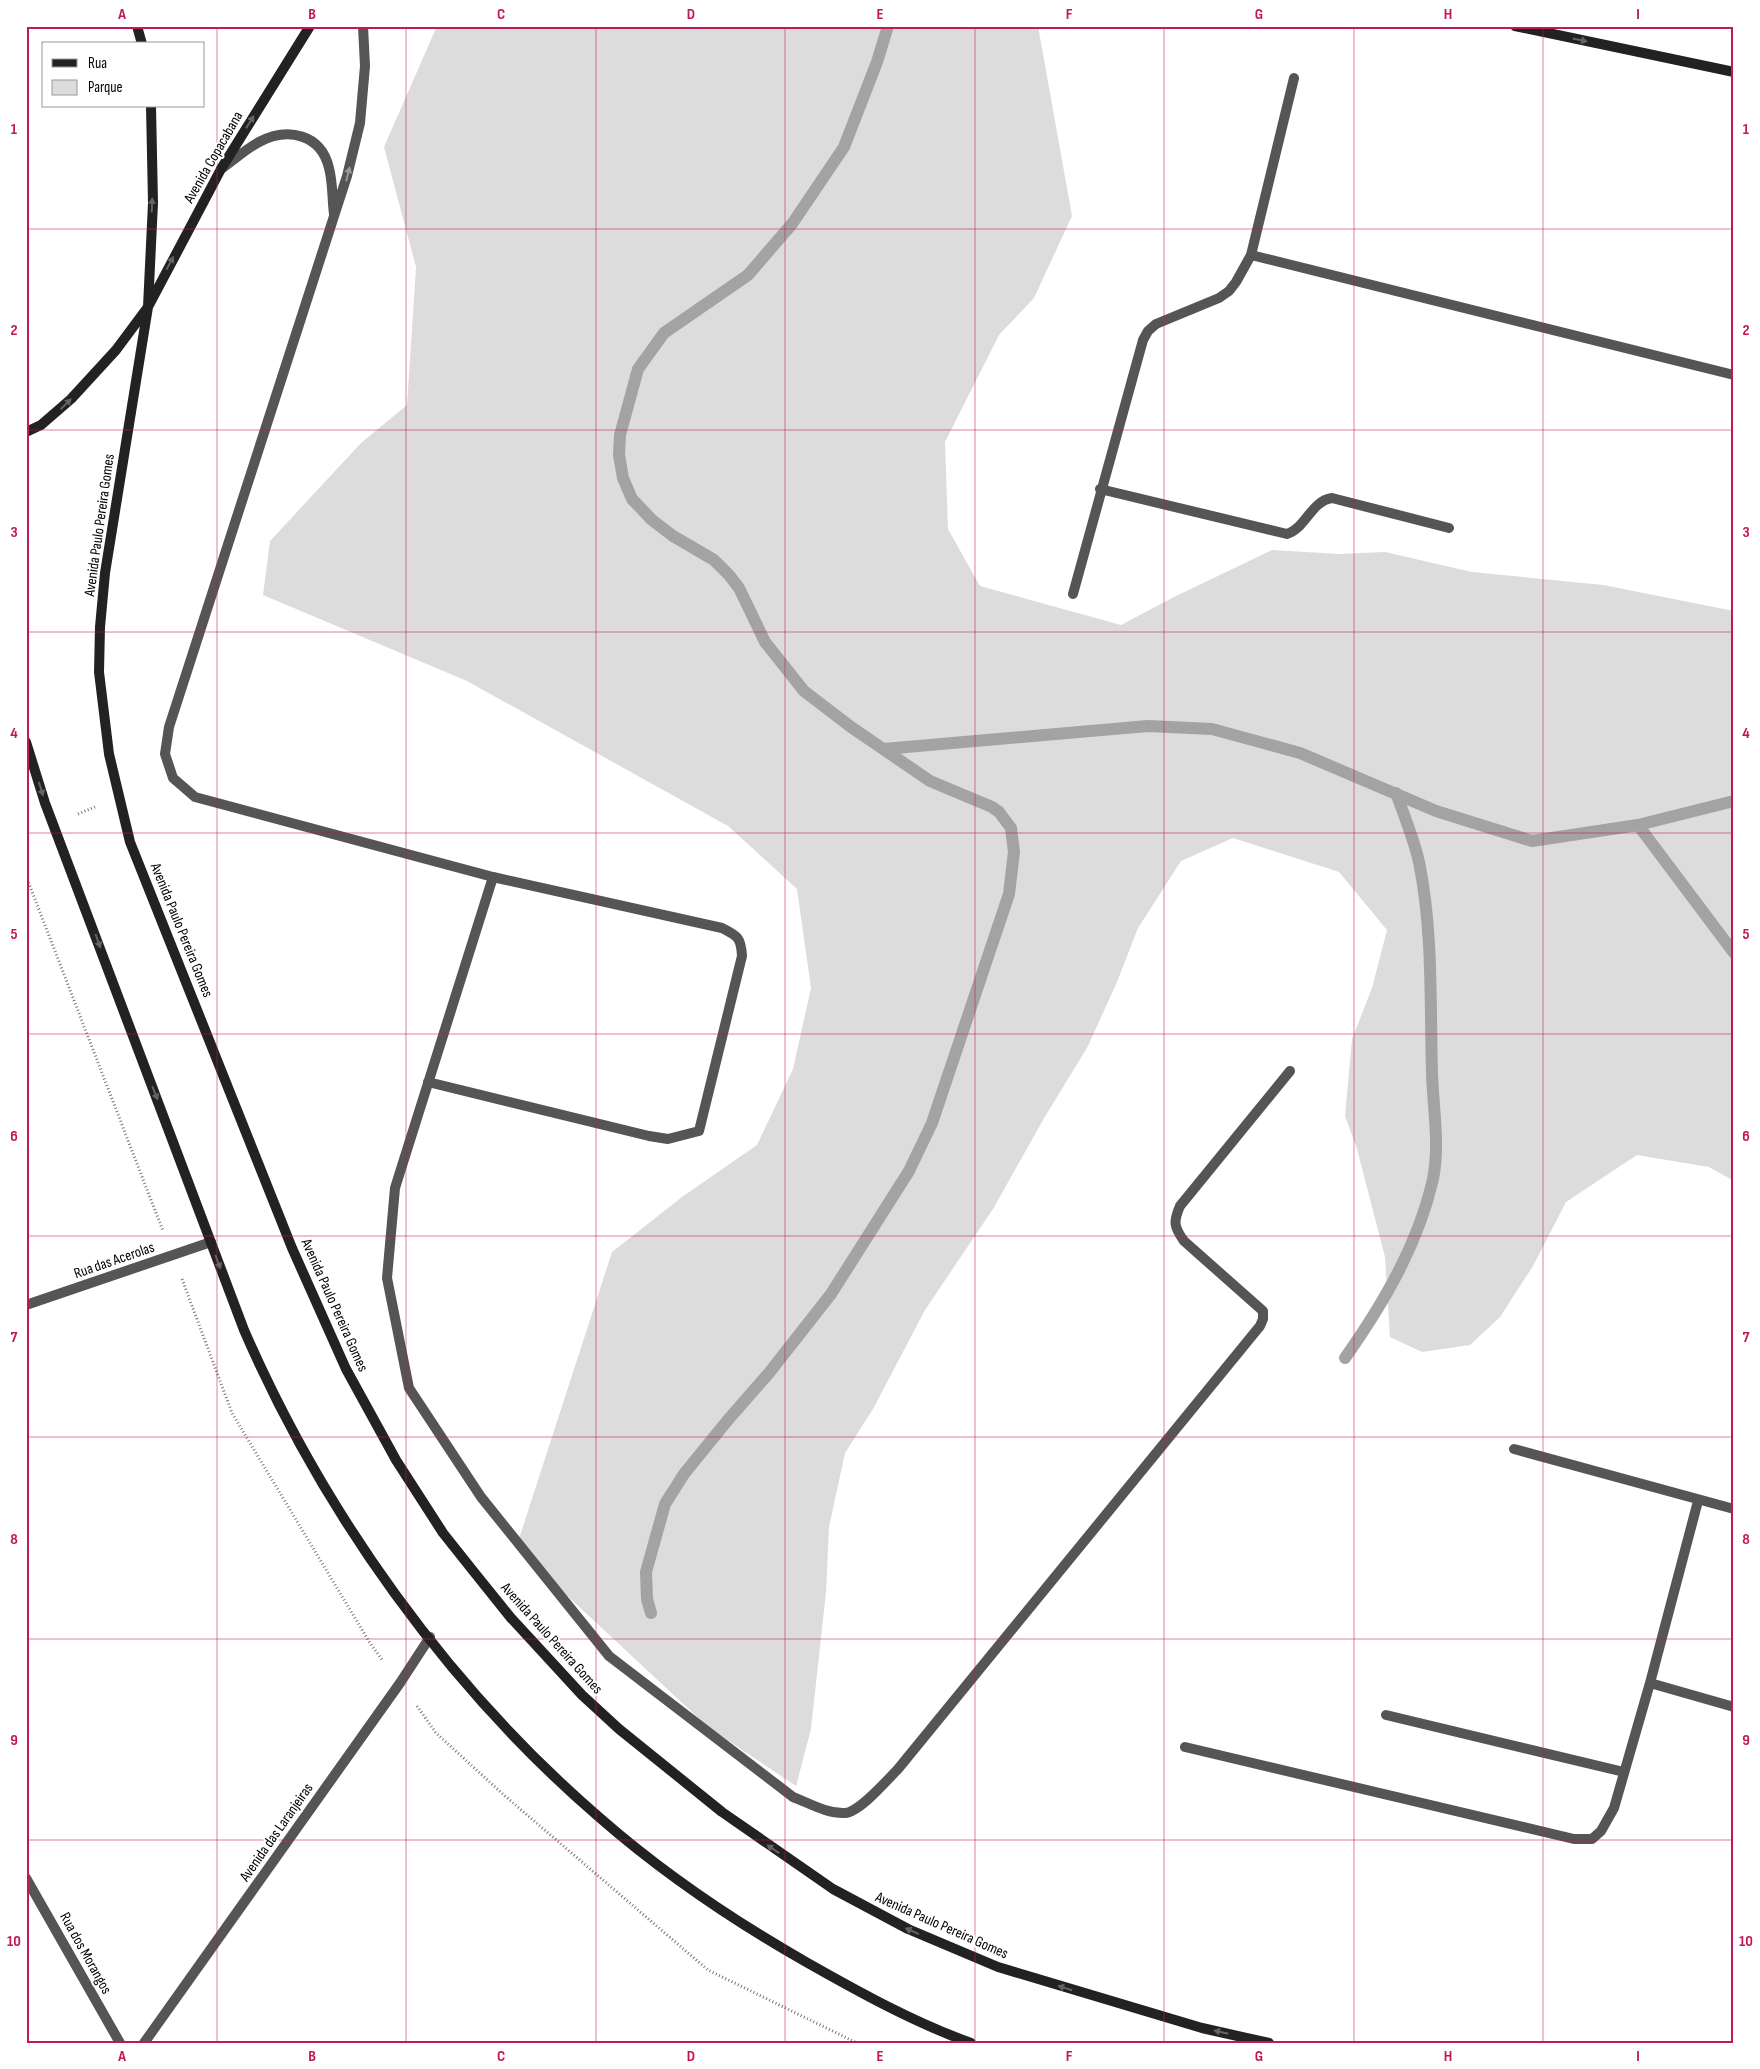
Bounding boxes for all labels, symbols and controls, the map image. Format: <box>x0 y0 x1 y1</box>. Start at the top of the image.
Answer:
text: A <box>117 5 126 24</box>
text: B <box>308 5 316 24</box>
text: C <box>497 5 505 24</box>
text: D <box>687 5 695 24</box>
text: E <box>877 5 884 24</box>
text: F <box>1066 5 1073 24</box>
text: G <box>1255 5 1263 24</box>
text: H <box>1444 5 1452 24</box>
text: I <box>1636 5 1640 24</box>
one-way arrow <box>1572 36 1587 44</box>
legend <box>42 42 205 108</box>
text: Rua <box>88 54 107 73</box>
text: Parque <box>88 78 123 97</box>
street label: Avenida Copacabana <box>179 108 247 207</box>
one-way arrow <box>245 115 255 129</box>
text: 1 <box>11 120 18 139</box>
text: 1 <box>1743 120 1750 139</box>
one-way arrow <box>344 167 352 182</box>
one-way arrow <box>149 197 157 213</box>
one-way arrow <box>166 257 175 270</box>
text: 2 <box>10 321 18 340</box>
text: 2 <box>1742 321 1750 340</box>
one-way arrow <box>60 399 72 411</box>
street label: Avenida Paulo Pereira Gomes <box>80 453 119 598</box>
text: 3 <box>10 523 18 542</box>
text: 3 <box>1742 523 1750 542</box>
text: 4 <box>10 724 18 743</box>
text: 4 <box>1742 724 1750 743</box>
one-way arrow <box>37 782 45 797</box>
street label: Avenida Paulo Pereira Gomes <box>145 859 217 1000</box>
text: 5 <box>10 925 18 944</box>
text: 5 <box>1742 925 1750 944</box>
one-way arrow <box>94 934 102 949</box>
one-way arrow <box>151 1086 159 1101</box>
text: 6 <box>10 1127 18 1146</box>
text: 6 <box>1742 1127 1750 1146</box>
street label: Avenida Paulo Pereira Gomes <box>296 1235 372 1375</box>
street label: Rua das Acerolas <box>71 1238 157 1283</box>
one-way arrow <box>214 1255 222 1270</box>
text: 7 <box>11 1328 18 1347</box>
text: 7 <box>1743 1328 1750 1347</box>
text: 8 <box>10 1530 18 1549</box>
text: 8 <box>1742 1530 1750 1549</box>
street label: Avenida Paulo Pereira Gomes <box>496 1578 607 1698</box>
text: 9 <box>10 1731 18 1750</box>
text: 9 <box>1742 1731 1750 1750</box>
street label: Avenida das Laranjeiras <box>235 1779 317 1886</box>
one-way arrow <box>766 1844 780 1853</box>
street label: Avenida Paulo Pereira Gomes <box>872 1887 1011 1963</box>
street label: Rua dos Morangos <box>55 1909 116 1997</box>
one-way arrow <box>905 1927 919 1935</box>
text: 10 <box>7 1932 21 1951</box>
text: 10 <box>1739 1932 1753 1951</box>
one-way arrow <box>1057 1984 1072 1992</box>
one-way arrow <box>1213 2028 1229 2036</box>
text: A <box>117 2047 126 2066</box>
text: B <box>308 2047 316 2066</box>
text: C <box>497 2047 505 2066</box>
text: D <box>687 2047 695 2066</box>
text: E <box>877 2047 884 2066</box>
text: F <box>1066 2047 1073 2066</box>
text: G <box>1255 2047 1263 2066</box>
text: H <box>1444 2047 1452 2066</box>
text: I <box>1636 2047 1640 2066</box>

